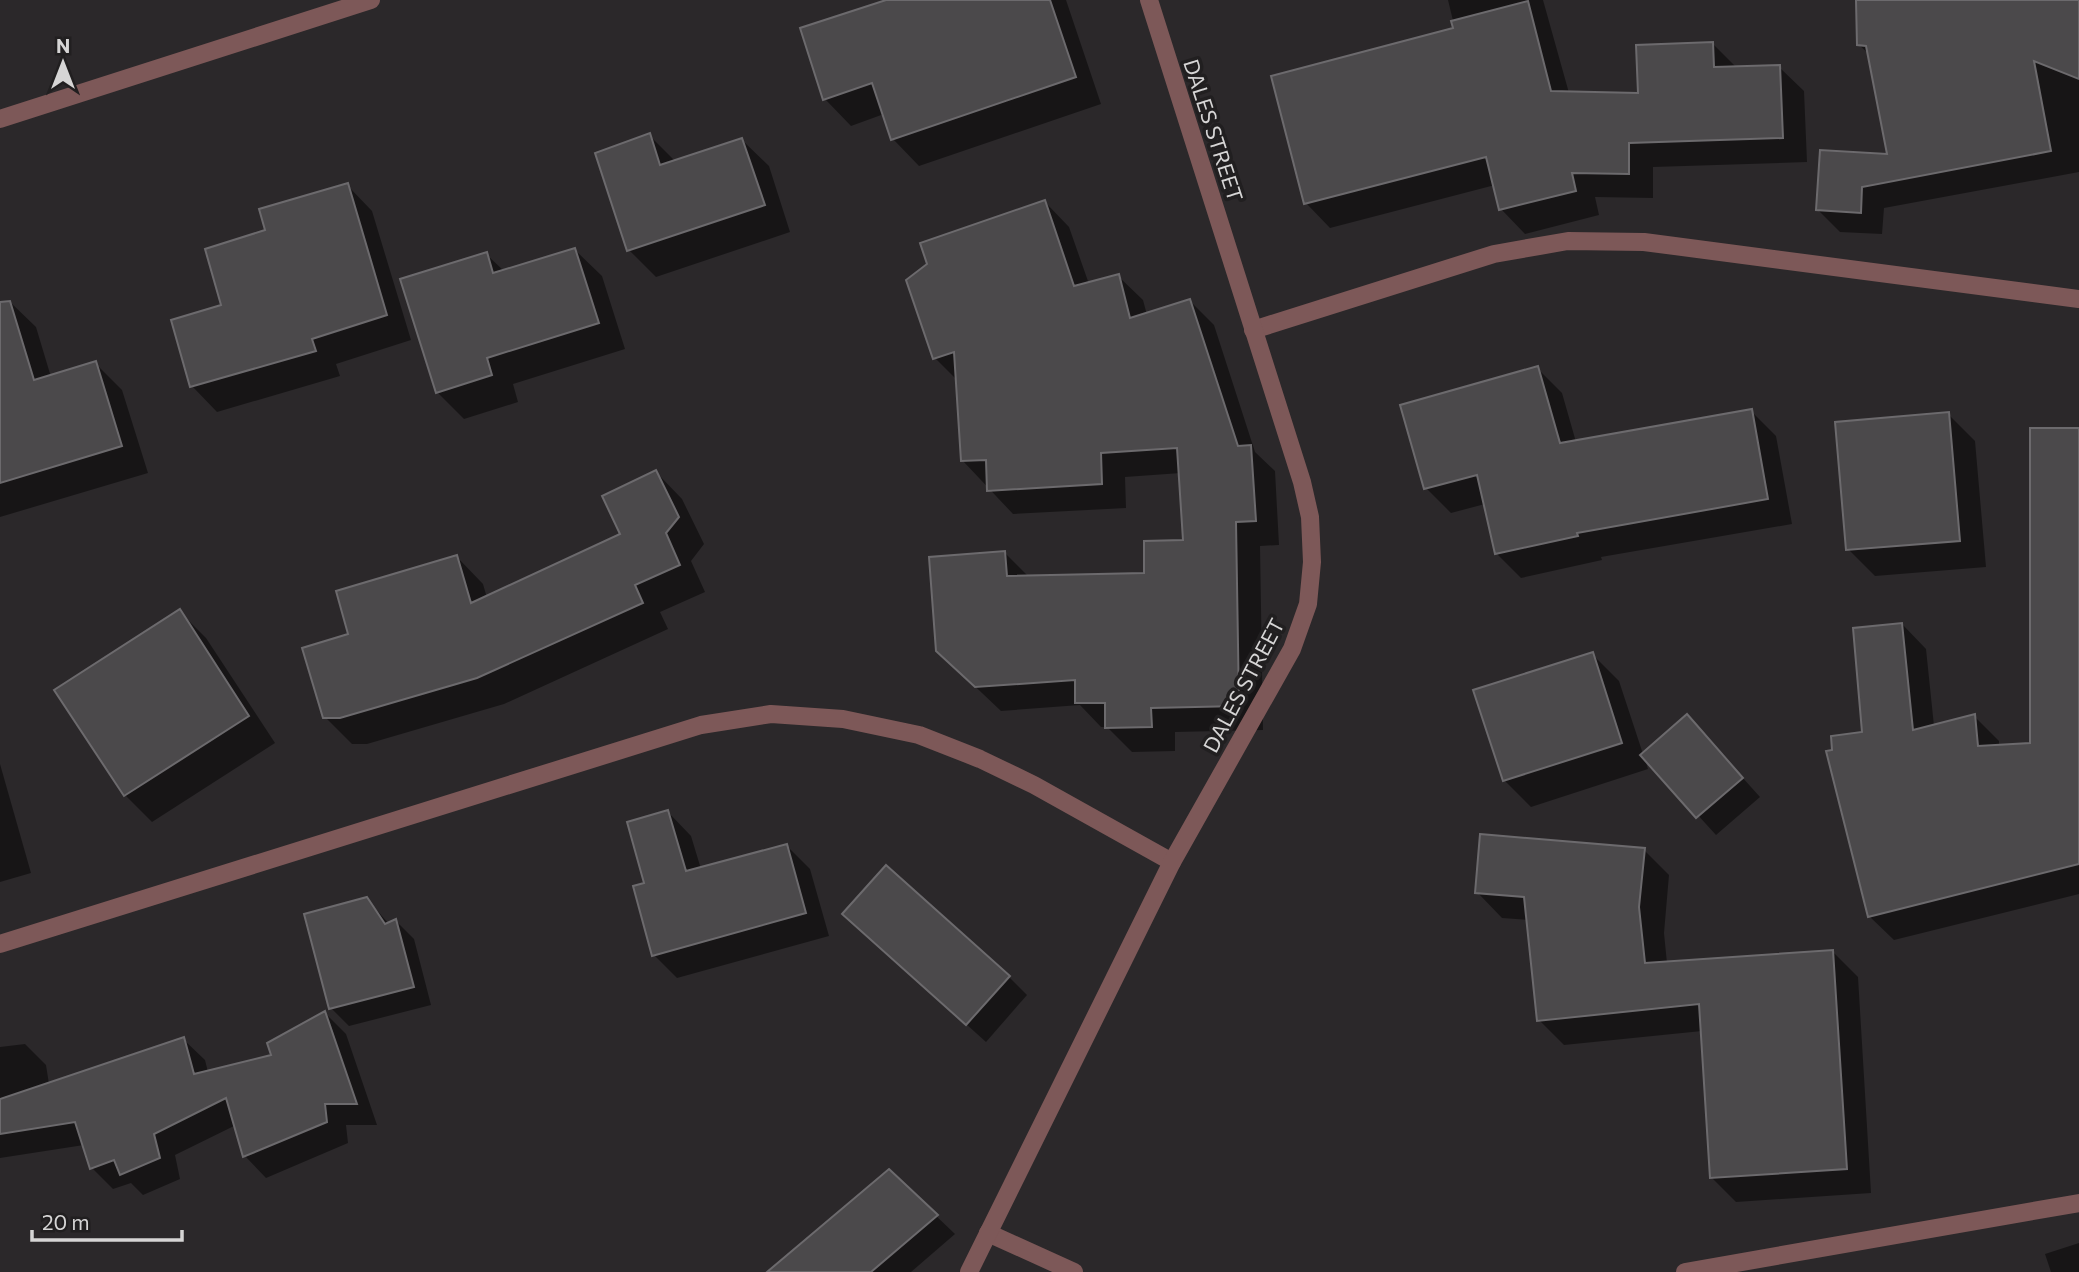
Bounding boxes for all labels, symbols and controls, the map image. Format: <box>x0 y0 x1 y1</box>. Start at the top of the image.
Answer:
north arrow <box>28 28 98 98</box>
text: N <box>56 34 70 57</box>
street label: DALES STREET <box>1179 56 1249 204</box>
street label: DALES STREET <box>1197 614 1289 756</box>
scale bar <box>32 1198 182 1242</box>
text: 20 m <box>42 1209 90 1234</box>

